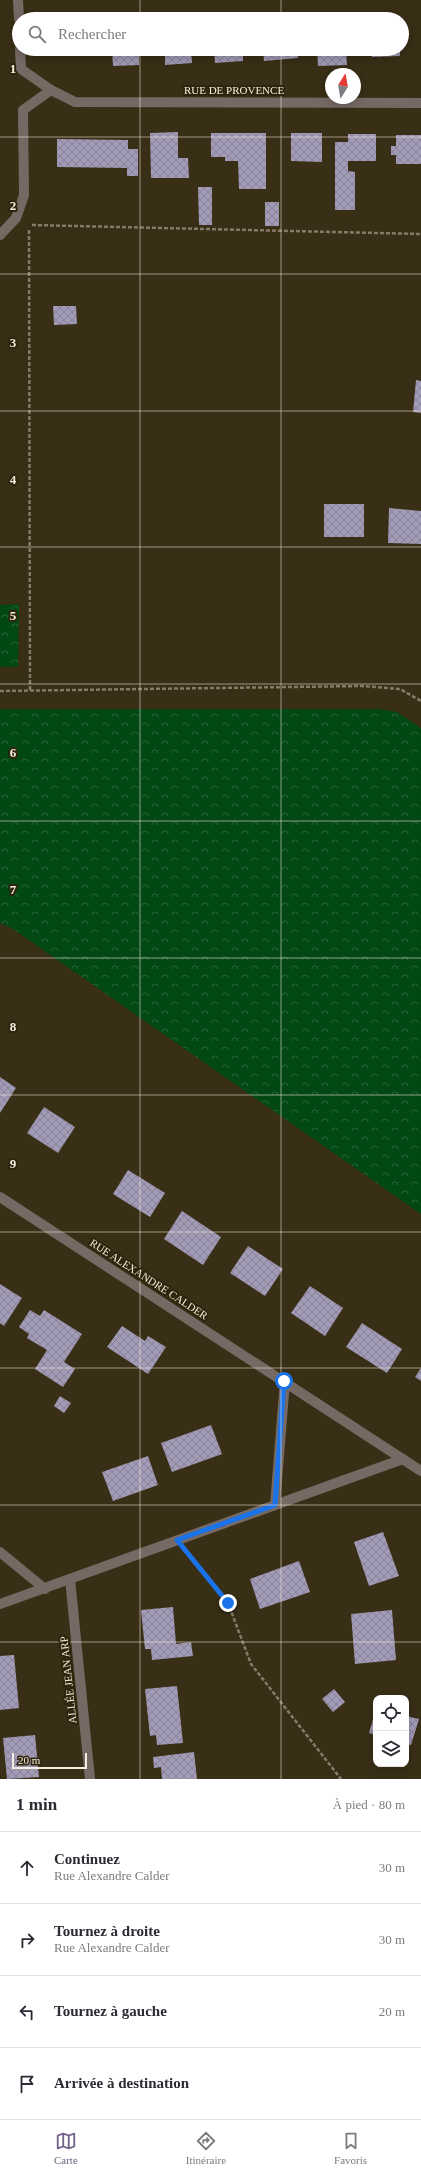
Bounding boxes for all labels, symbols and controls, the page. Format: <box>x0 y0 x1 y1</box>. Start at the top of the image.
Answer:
search box <box>12 12 409 56</box>
icon: search <box>26 23 48 45</box>
text: Rechercher <box>58 26 126 42</box>
text: 1 <box>10 61 16 76</box>
north arrow <box>325 68 361 104</box>
street label: RUE DE PROVENCE <box>184 84 284 96</box>
text: 2 <box>10 198 16 213</box>
text: 3 <box>10 335 17 350</box>
text: 4 <box>10 472 17 487</box>
text: 5 <box>10 608 17 623</box>
text: 6 <box>10 745 17 760</box>
text: 7 <box>10 882 17 897</box>
text: 8 <box>10 1019 17 1034</box>
text: 9 <box>10 1156 17 1171</box>
street label: RUE ALEXANDRE CALDER <box>88 1236 211 1322</box>
route start <box>275 1372 293 1390</box>
route end <box>219 1594 237 1612</box>
street label: ALLÉE JEAN ARP <box>57 1636 79 1724</box>
map controls <box>373 1695 409 1767</box>
button: locate <box>373 1695 409 1731</box>
button: layers <box>373 1731 409 1767</box>
scale bar <box>12 1751 87 1770</box>
text: 20 m <box>18 1754 40 1766</box>
text: 1 min <box>16 1795 57 1814</box>
text: À pied · 80 m <box>333 1797 405 1812</box>
text: Continuez <box>54 1851 120 1867</box>
icon: ahead <box>16 1857 38 1879</box>
text: 30 m <box>379 1860 405 1875</box>
text: Rue Alexandre Calder <box>54 1868 170 1883</box>
text: Tournez à droite <box>54 1923 160 1939</box>
icon: right <box>16 1929 38 1951</box>
text: 30 m <box>379 1932 405 1947</box>
text: Rue Alexandre Calder <box>54 1940 170 1955</box>
icon: left <box>16 2001 38 2023</box>
text: Tournez à gauche <box>54 2003 167 2019</box>
text: 20 m <box>379 2004 405 2019</box>
icon: arrive <box>16 2073 38 2095</box>
text: Arrivée à destination <box>54 2075 189 2091</box>
tab: Carte <box>54 2130 78 2166</box>
tab: Itinéraire <box>186 2130 226 2166</box>
tab: Favoris <box>334 2130 367 2166</box>

